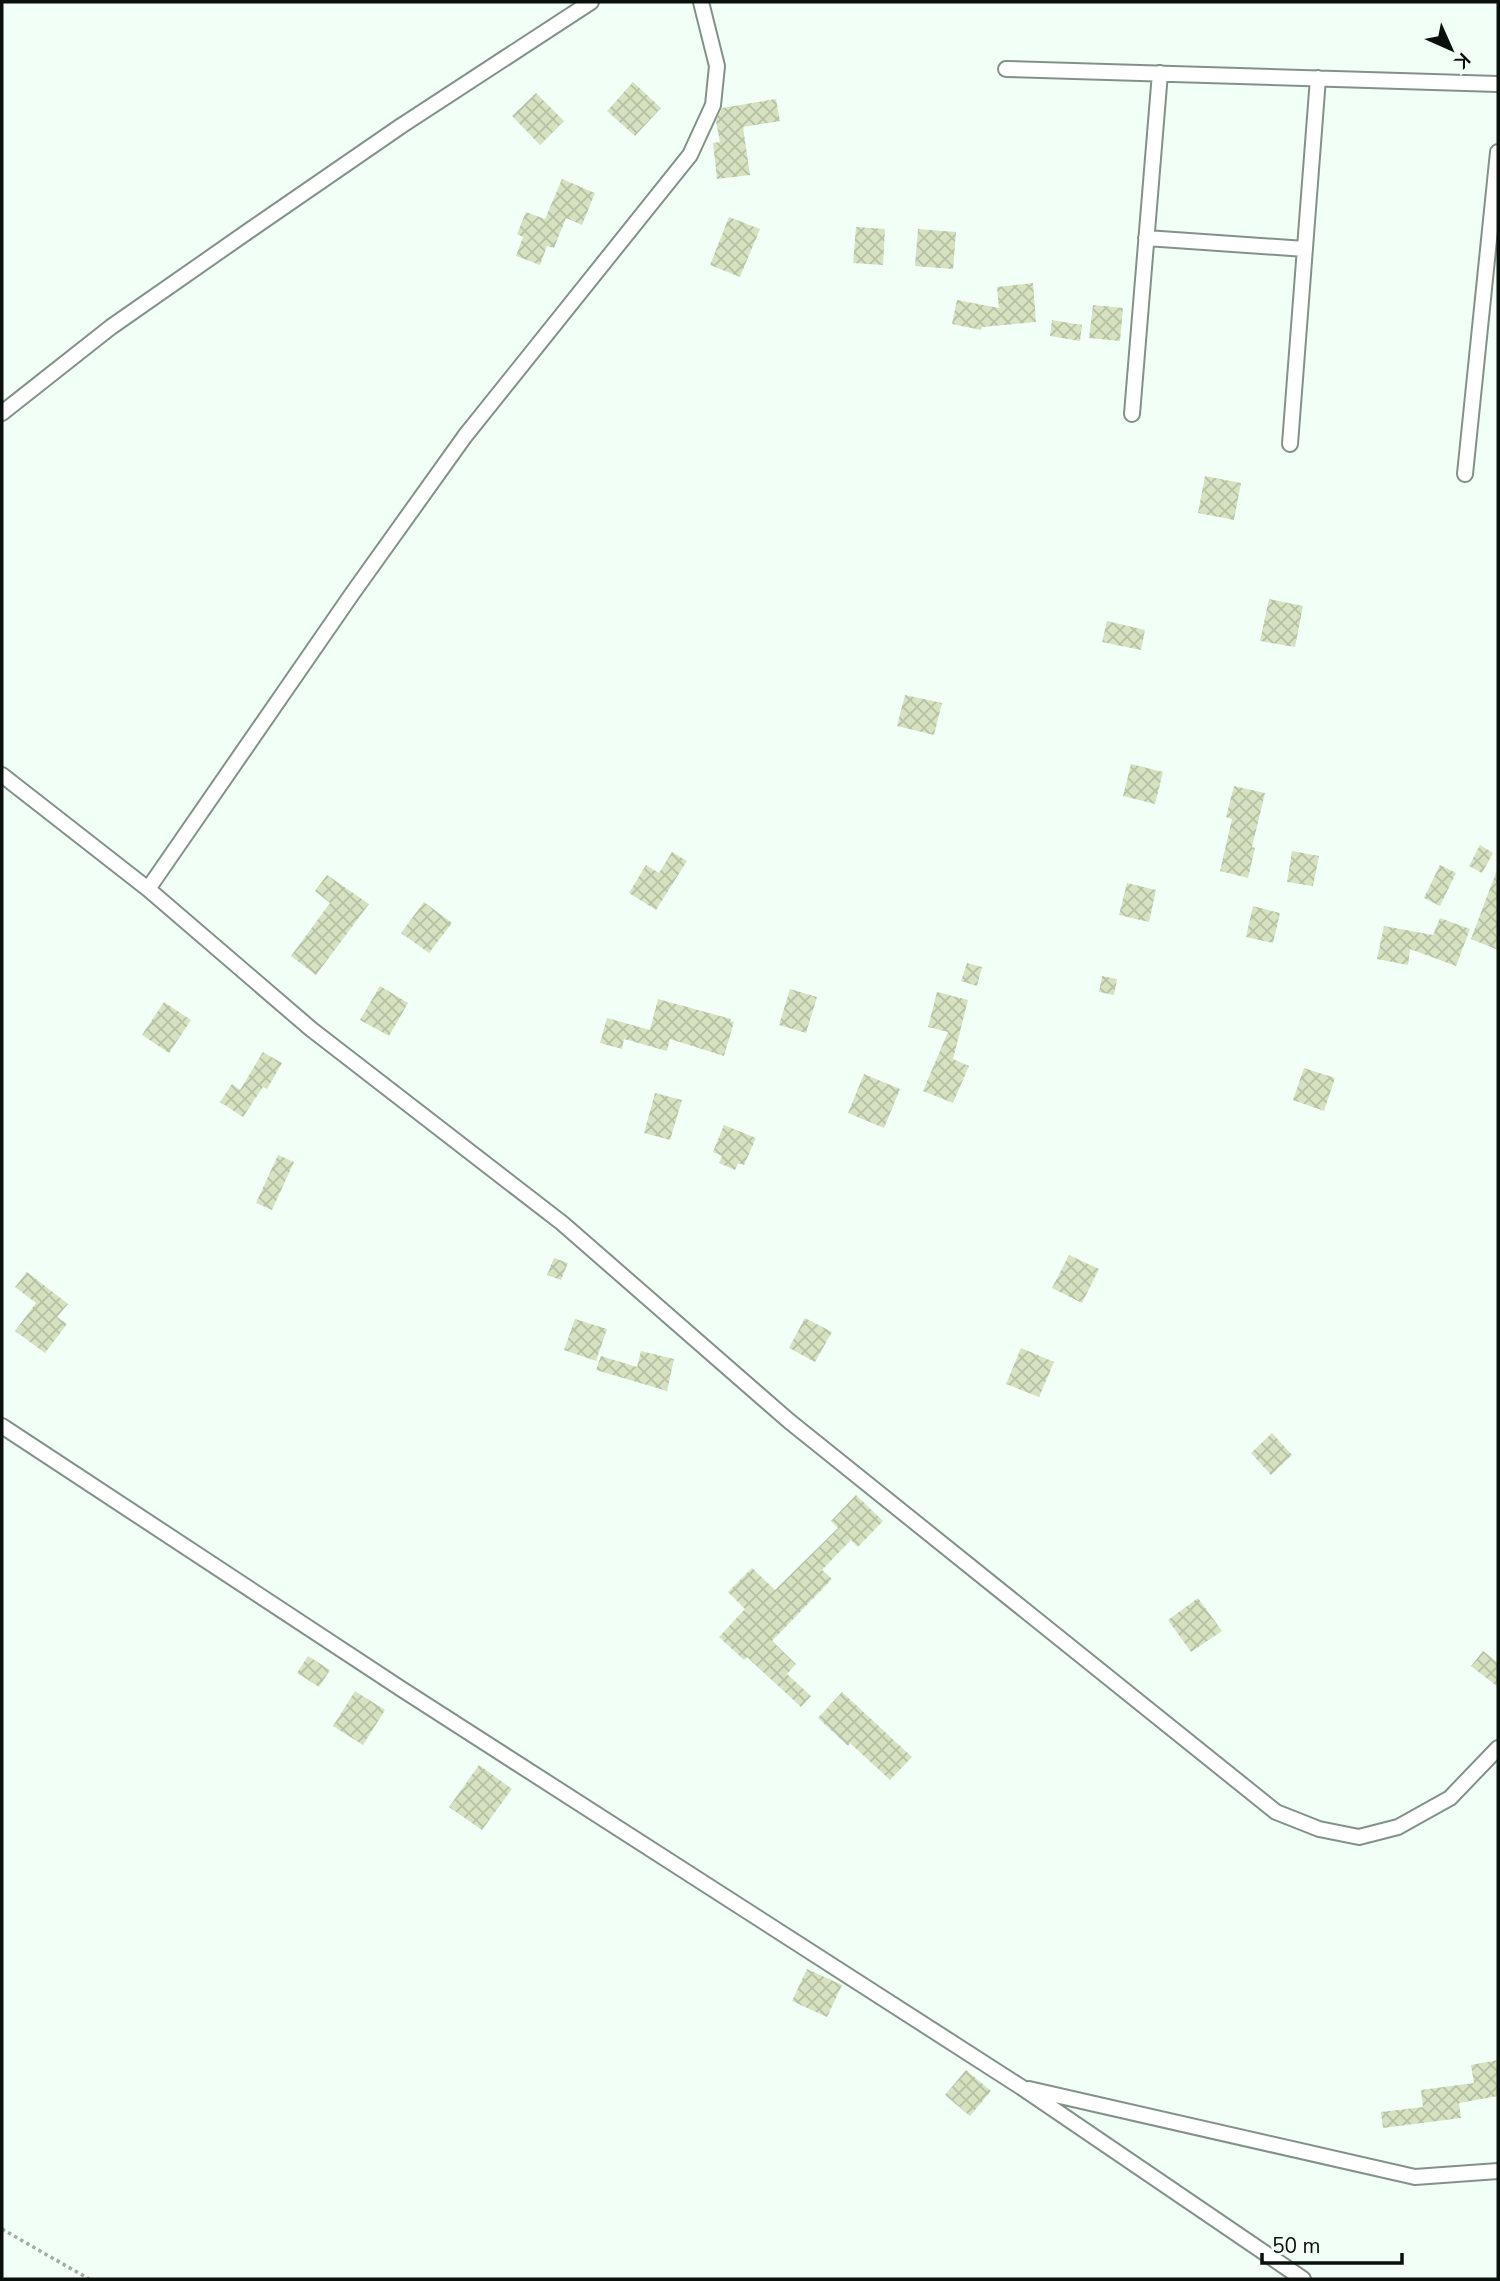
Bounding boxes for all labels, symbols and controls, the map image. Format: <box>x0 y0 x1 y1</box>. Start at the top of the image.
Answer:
north arrow <box>1416 14 1486 84</box>
text: K <box>1448 47 1476 75</box>
scale bar <box>1262 2222 1402 2266</box>
text: 50 m <box>1272 2232 1321 2260</box>

